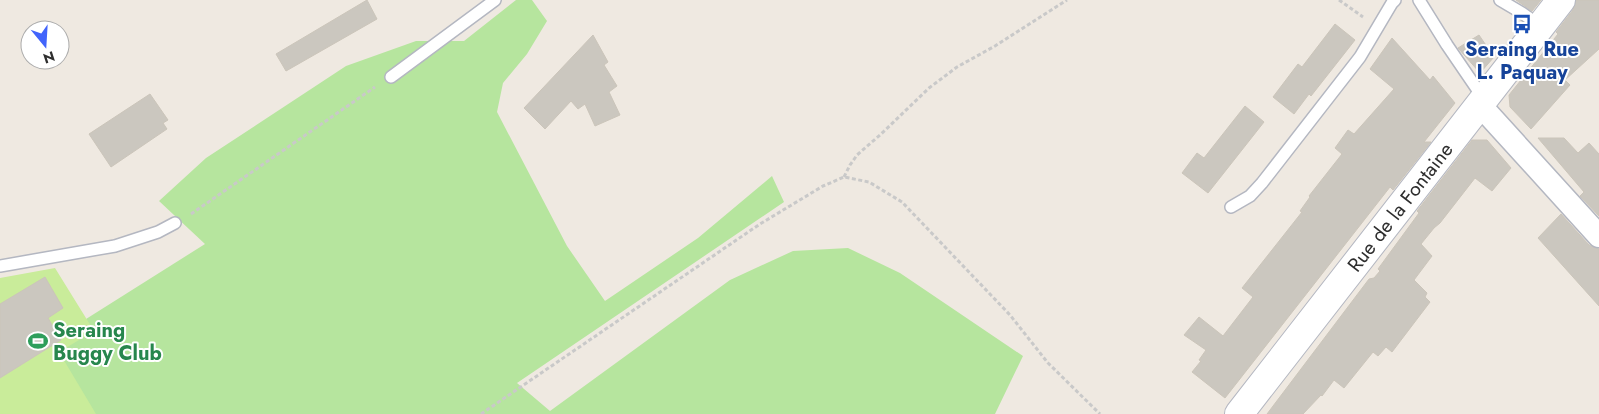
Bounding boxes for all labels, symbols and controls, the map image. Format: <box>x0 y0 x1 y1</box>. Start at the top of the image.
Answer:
bus stop icon: Seraing Rue L. Paquay <box>1511 13 1533 35</box>
north arrow <box>20 20 70 70</box>
place label: Seraing Rue L. Paquay <box>1465 35 1579 87</box>
text: N <box>41 46 57 69</box>
street label: Rue de la Fontaine <box>1341 136 1460 278</box>
place label: Seraing Buggy Club <box>53 316 162 368</box>
sports icon: Seraing Buggy Club <box>27 330 49 352</box>

